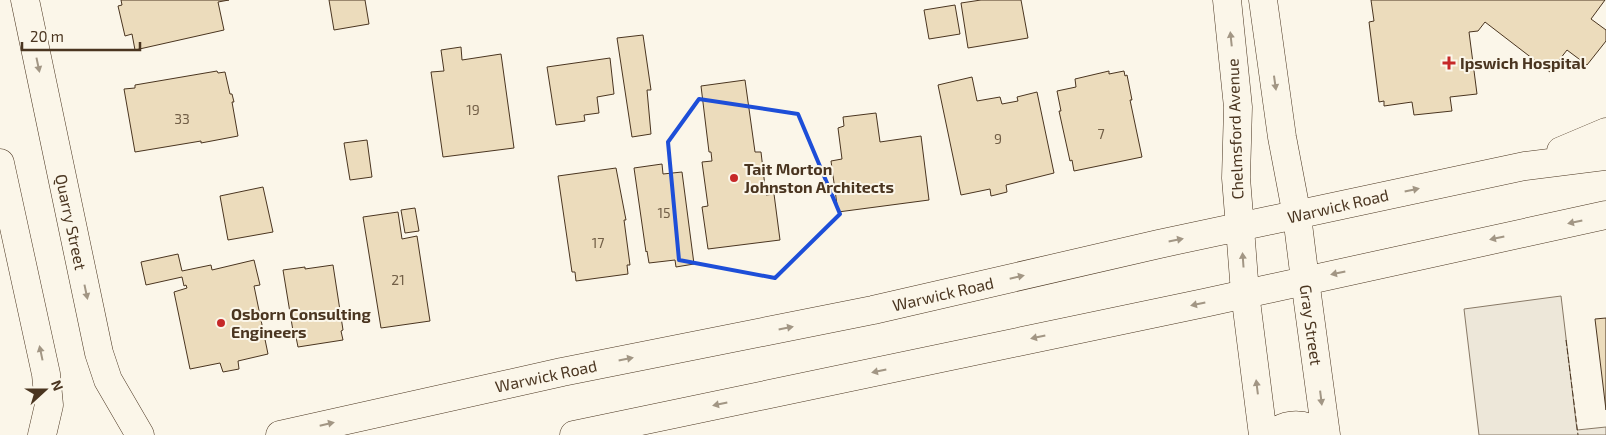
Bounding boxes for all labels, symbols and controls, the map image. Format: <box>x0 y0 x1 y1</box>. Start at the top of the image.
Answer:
scale bar <box>22 20 140 52</box>
text: 20 m <box>30 27 64 45</box>
one-way arrow <box>1227 31 1235 47</box>
place label: Ipswich Hospital <box>1460 53 1587 72</box>
marker: Ipswich Hospital <box>1442 56 1456 70</box>
one-way arrow <box>35 57 43 73</box>
street label: Chelmsford Avenue <box>1223 58 1246 200</box>
one-way arrow <box>1271 75 1279 91</box>
house number: 19 <box>466 101 480 118</box>
house number: 33 <box>174 110 190 127</box>
house number: 7 <box>1097 125 1105 142</box>
house number: 9 <box>994 130 1002 147</box>
place label: Tait Morton Johnston Architects <box>744 159 894 196</box>
street label: Quarry Street <box>51 172 91 272</box>
marker: Tait Morton Johnston Architects <box>728 172 740 184</box>
street label: Warwick Road <box>1285 185 1390 226</box>
one-way arrow <box>1405 185 1421 193</box>
house number: 15 <box>657 204 671 221</box>
one-way arrow <box>1567 218 1583 226</box>
house number: 17 <box>592 234 604 251</box>
one-way arrow <box>1488 235 1504 243</box>
one-way arrow <box>1168 236 1184 244</box>
one-way arrow <box>1238 252 1246 268</box>
one-way arrow <box>1330 269 1345 277</box>
house number: 21 <box>391 271 405 288</box>
street label: Warwick Road <box>890 273 995 314</box>
one-way arrow <box>1010 273 1025 281</box>
street label: Gray Street <box>1296 283 1327 367</box>
one-way arrow <box>83 285 91 301</box>
one-way arrow <box>1190 300 1205 308</box>
place label: Osborn Consulting Engineers <box>231 304 371 341</box>
marker: Osborn Consulting Engineers <box>215 317 227 329</box>
one-way arrow <box>778 323 794 331</box>
one-way arrow <box>1030 334 1046 342</box>
one-way arrow <box>37 345 45 360</box>
street label: Warwick Road <box>493 355 599 396</box>
one-way arrow <box>619 355 635 363</box>
north arrow <box>20 365 70 415</box>
one-way arrow <box>872 367 887 375</box>
text: N <box>48 377 67 393</box>
one-way arrow <box>1253 378 1261 394</box>
one-way arrow <box>1317 390 1325 406</box>
one-way arrow <box>713 400 728 408</box>
one-way arrow <box>320 420 335 428</box>

